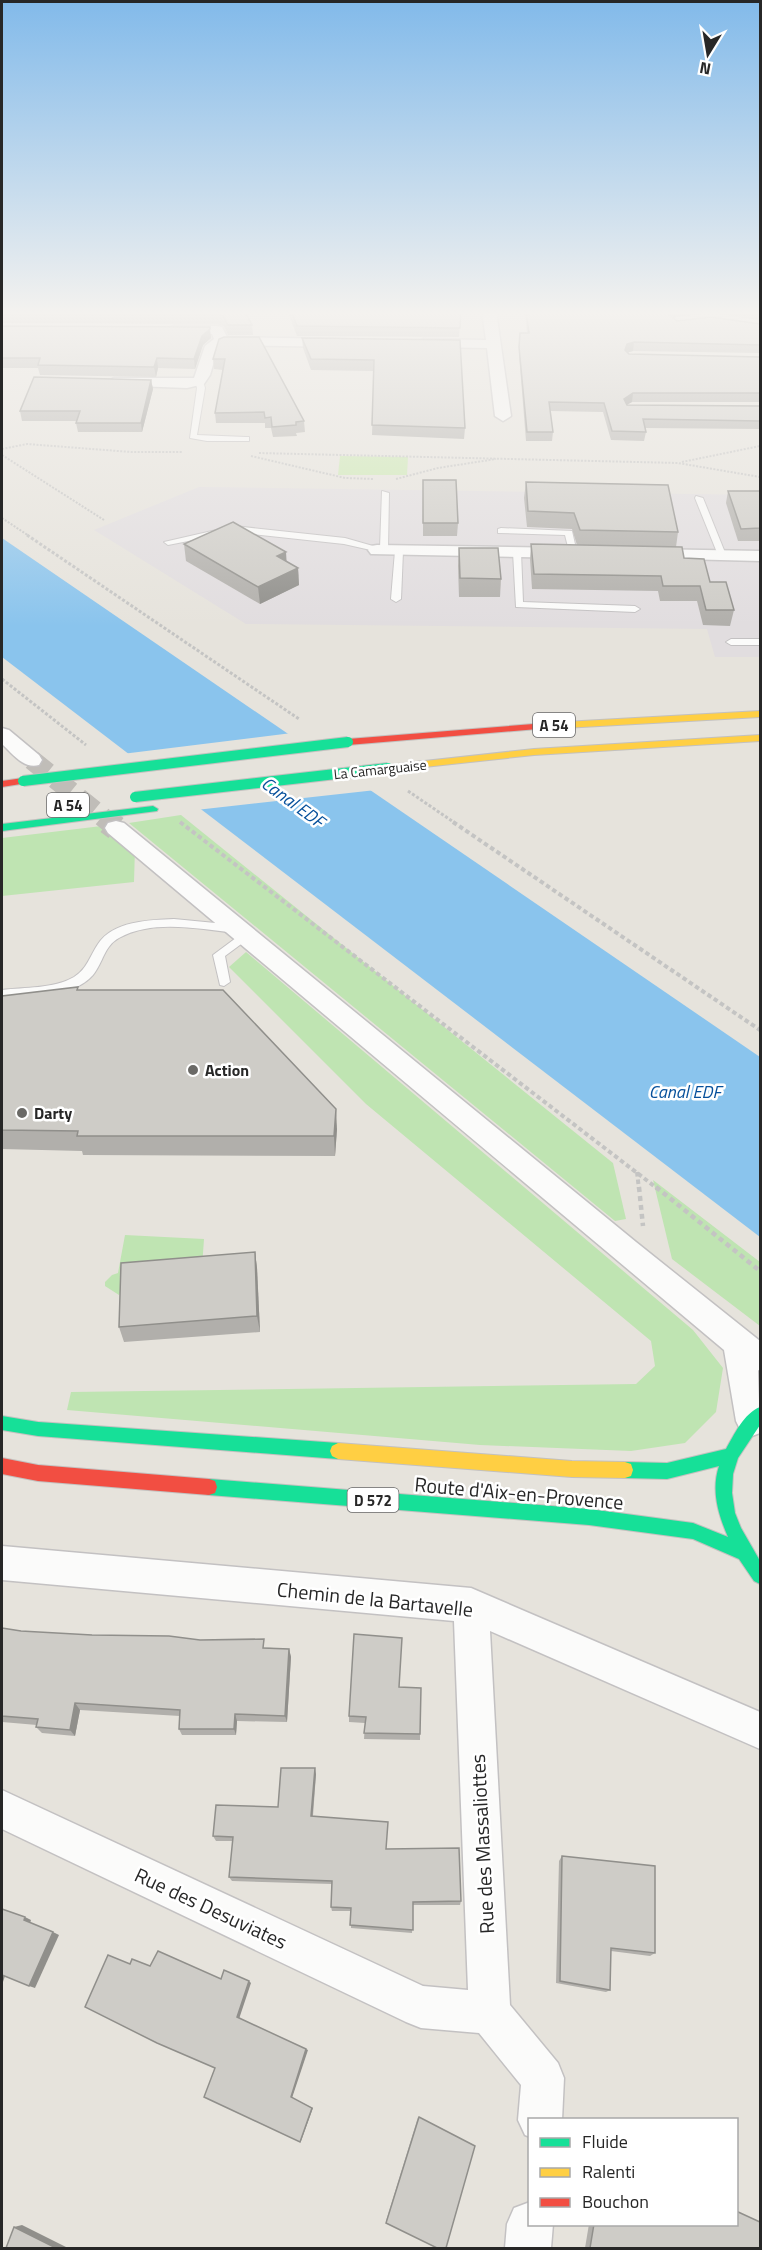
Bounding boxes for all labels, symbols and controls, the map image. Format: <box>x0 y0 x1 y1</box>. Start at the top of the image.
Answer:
north arrow <box>678 24 738 84</box>
text: N <box>697 56 713 82</box>
road number: A 54 <box>533 713 575 737</box>
street label: La Camarguaise <box>333 754 427 784</box>
water label: Canal EDF <box>256 770 333 836</box>
road number: A 54 <box>47 793 89 817</box>
place label: Action <box>205 1058 249 1082</box>
marker: Action <box>186 1063 200 1077</box>
water label: Canal EDF <box>649 1078 725 1105</box>
place label: Darty <box>34 1101 72 1125</box>
marker: Darty <box>15 1106 29 1120</box>
street label: Route d'Aix-en-Provence <box>413 1468 625 1518</box>
road number: D 572 <box>348 1488 398 1512</box>
street label: Chemin de la Bartavelle <box>275 1573 475 1625</box>
street label: Rue des Massaliottes <box>462 1753 502 1935</box>
street label: Rue des Desuviates <box>130 1859 292 1957</box>
legend <box>528 2118 738 2226</box>
text: Fluide <box>582 2128 628 2155</box>
text: Ralenti <box>582 2158 635 2185</box>
text: Bouchon <box>582 2188 649 2215</box>

